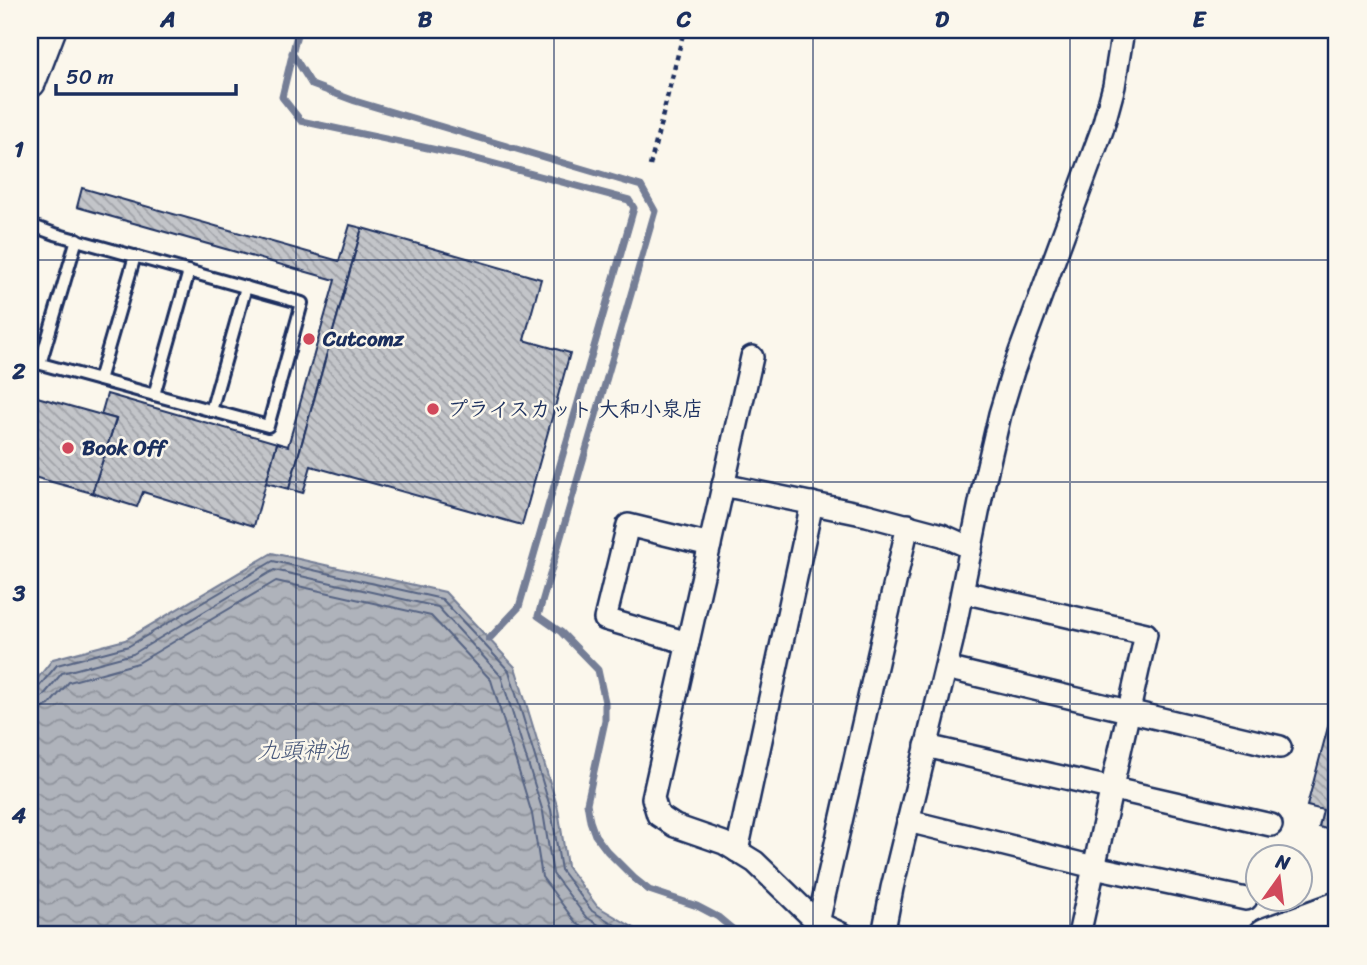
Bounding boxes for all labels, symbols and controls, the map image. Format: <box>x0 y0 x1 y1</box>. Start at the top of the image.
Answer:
text: A <box>159 0 176 40</box>
text: B <box>418 0 433 40</box>
text: C <box>676 0 692 40</box>
text: D <box>935 0 950 40</box>
text: E <box>1193 0 1208 40</box>
scale bar <box>56 52 236 96</box>
text: 50 m <box>66 58 114 96</box>
text: 1 <box>14 129 24 170</box>
place label: Cutcomz <box>322 320 405 358</box>
marker: Cutcomz <box>301 331 317 347</box>
text: 2 <box>11 351 26 392</box>
place label: プライスカット 大和小泉店 <box>447 390 703 428</box>
marker: プライスカット 大和小泉店 <box>425 401 441 417</box>
place label: Book Off <box>82 429 169 467</box>
marker: Book Off <box>60 440 76 456</box>
text: 3 <box>12 573 26 614</box>
water label: 九頭神池 <box>257 730 350 771</box>
text: 4 <box>11 795 27 836</box>
north arrow <box>1244 842 1314 912</box>
text: N <box>1272 844 1294 880</box>

